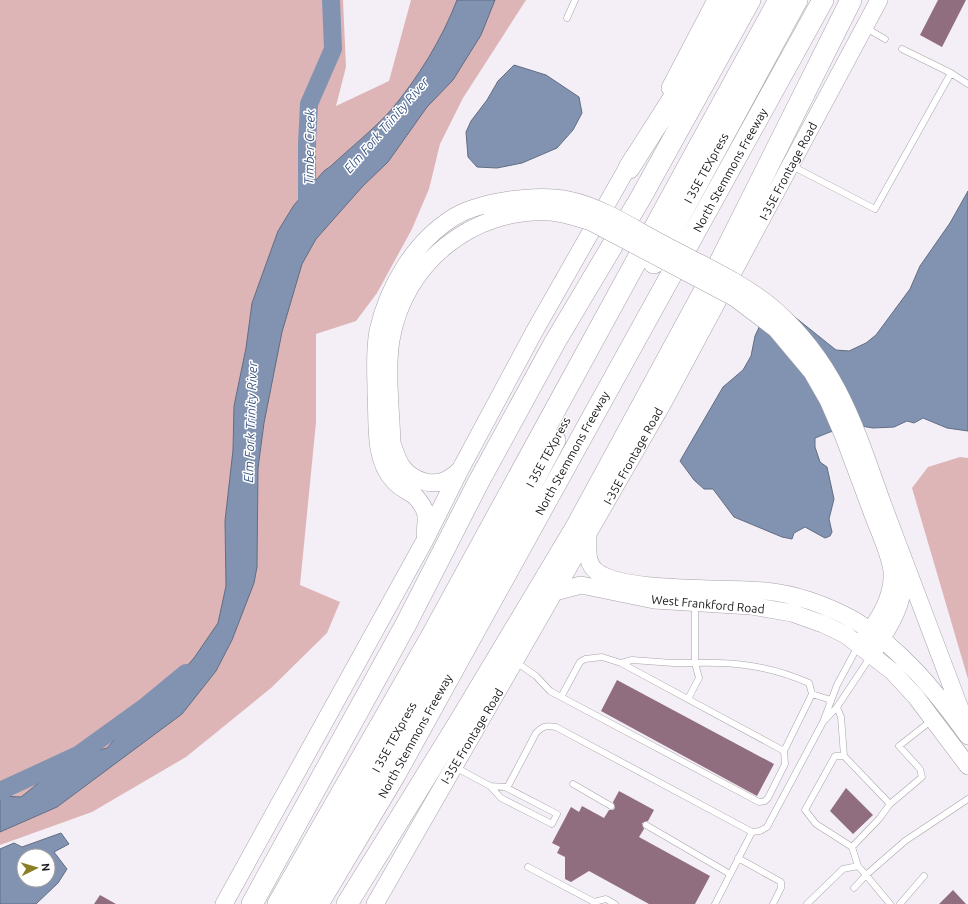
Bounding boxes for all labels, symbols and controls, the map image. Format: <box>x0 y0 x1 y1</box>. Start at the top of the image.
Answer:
water label: Elm Fork Trinity River <box>341 74 432 175</box>
street label: North Stemmons Freeway <box>690 106 770 234</box>
water label: Timber Creek <box>301 109 317 185</box>
street label: I-35E Frontage Road <box>757 120 819 222</box>
street label: I 35E TEXpress <box>681 131 731 205</box>
water label: Elm Fork Trinity River <box>241 360 259 483</box>
street label: North Stemmons Freeway <box>532 389 612 517</box>
street label: I-35E Frontage Road <box>601 405 665 507</box>
street label: I 35E TEXpress <box>523 415 573 489</box>
street label: West Frankford Road <box>651 593 765 615</box>
street label: North Stemmons Freeway <box>375 672 455 800</box>
street label: I-35E Frontage Road <box>438 686 506 786</box>
street label: I 35E TEXpress <box>369 700 419 774</box>
north arrow <box>16 848 56 888</box>
text: N <box>40 863 52 872</box>

